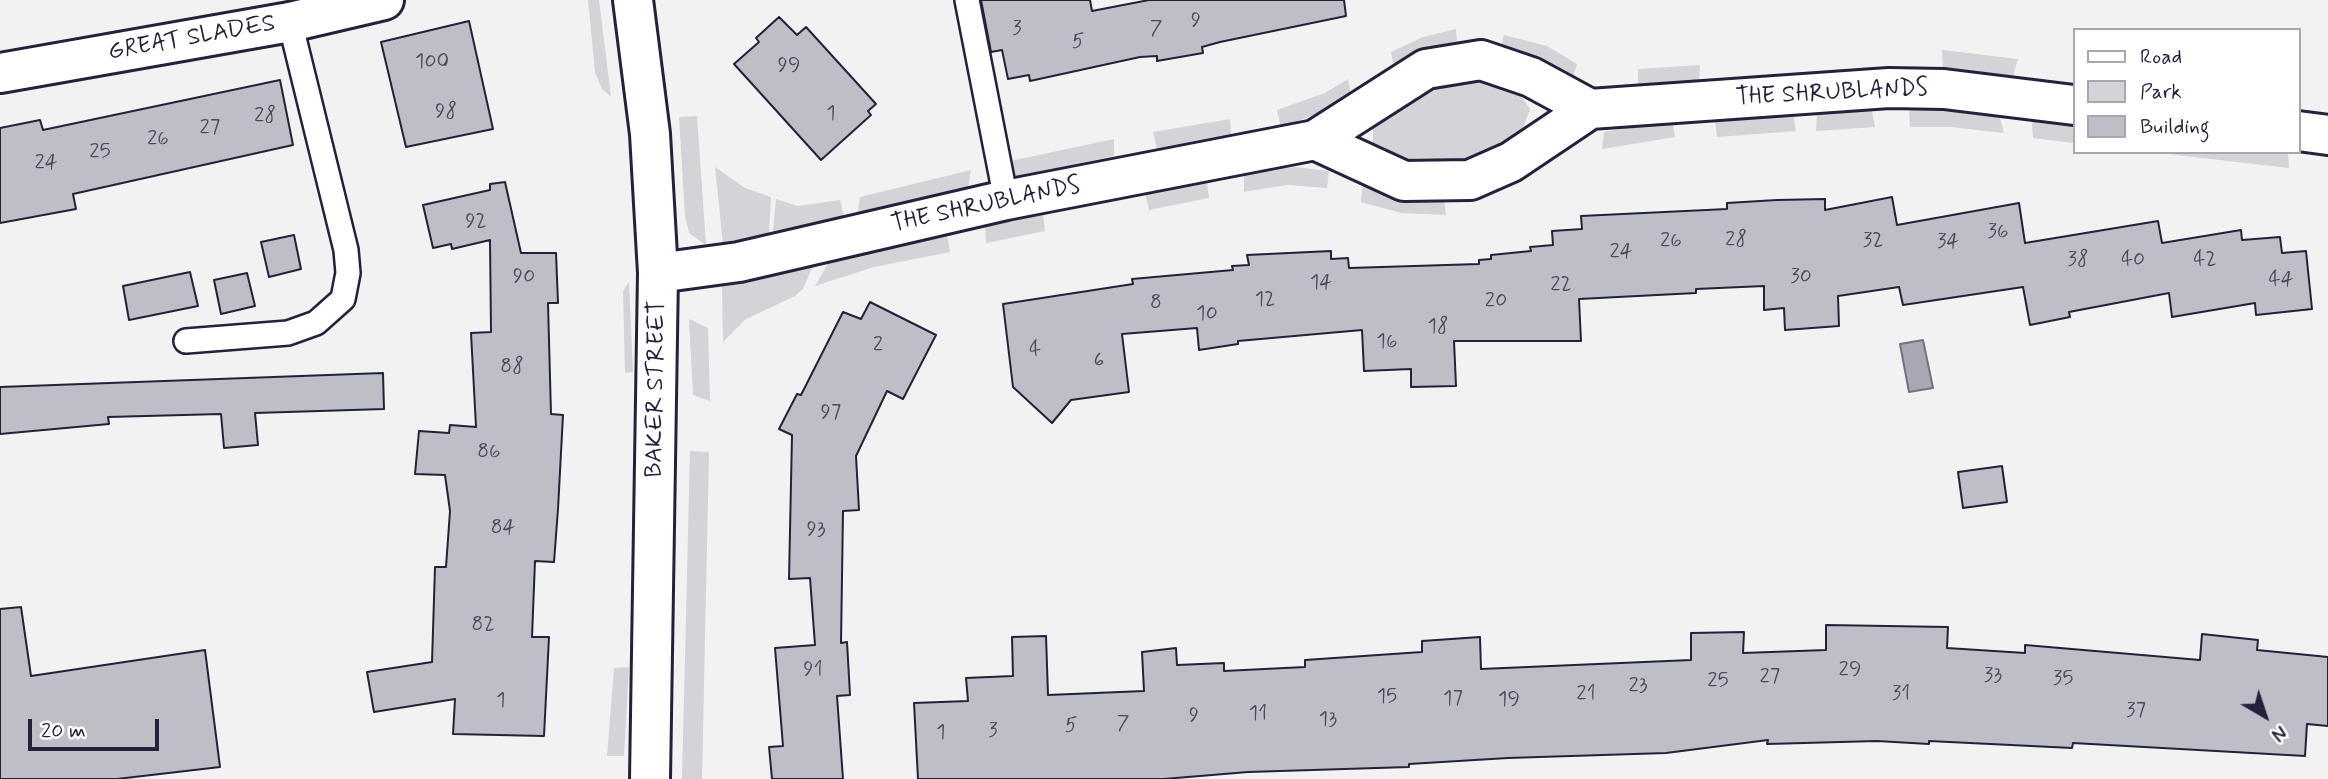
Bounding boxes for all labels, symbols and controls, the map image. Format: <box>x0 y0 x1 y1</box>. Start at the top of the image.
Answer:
house number: 9 <box>1191 9 1201 35</box>
street label: GREAT SLADES <box>106 10 278 68</box>
house number: 3 <box>1012 17 1022 43</box>
house number: 7 <box>1150 17 1162 43</box>
legend <box>2072 28 2300 154</box>
house number: 5 <box>1072 30 1084 56</box>
text: Road <box>2140 43 2182 71</box>
house number: 100 <box>415 50 449 76</box>
house number: 99 <box>778 54 800 80</box>
street label: THE SHRUBLANDS <box>1735 75 1929 113</box>
text: Park <box>2140 78 2182 106</box>
house number: 98 <box>435 100 457 126</box>
house number: 1 <box>826 102 836 128</box>
house number: 28 <box>254 104 276 130</box>
text: Building <box>2140 113 2210 141</box>
house number: 27 <box>200 116 220 142</box>
house number: 26 <box>147 127 169 153</box>
house number: 25 <box>89 140 111 166</box>
house number: 24 <box>34 151 58 177</box>
street label: THE SHRUBLANDS <box>889 172 1083 240</box>
house number: 92 <box>465 210 487 236</box>
house number: 36 <box>1987 220 2009 246</box>
house number: 28 <box>1725 228 1747 254</box>
house number: 26 <box>1660 229 1682 255</box>
house number: 32 <box>1863 229 1883 255</box>
house number: 34 <box>1937 230 1959 256</box>
house number: 24 <box>1609 240 1633 266</box>
house number: 38 <box>2068 248 2088 274</box>
house number: 40 <box>2121 248 2145 274</box>
house number: 42 <box>2193 248 2217 274</box>
house number: 90 <box>513 265 535 291</box>
house number: 30 <box>1790 265 1812 291</box>
house number: 44 <box>2269 268 2293 294</box>
house number: 14 <box>1310 271 1332 297</box>
house number: 22 <box>1550 273 1572 299</box>
house number: 12 <box>1255 288 1275 314</box>
house number: 20 <box>1485 289 1507 315</box>
house number: 8 <box>1150 291 1162 317</box>
street label: BAKER STREET <box>641 300 673 478</box>
house number: 10 <box>1196 302 1218 328</box>
house number: 18 <box>1428 315 1448 341</box>
house number: 16 <box>1377 330 1397 356</box>
house number: 2 <box>873 333 883 359</box>
house number: 4 <box>1029 338 1041 364</box>
house number: 6 <box>1094 349 1104 375</box>
house number: 88 <box>500 355 524 381</box>
house number: 97 <box>821 401 841 427</box>
house number: 86 <box>477 440 501 466</box>
house number: 84 <box>491 516 515 542</box>
house number: 93 <box>806 518 826 544</box>
house number: 82 <box>472 613 494 639</box>
house number: 91 <box>803 658 823 684</box>
house number: 29 <box>1839 658 1861 684</box>
house number: 33 <box>1984 664 2002 690</box>
house number: 27 <box>1760 665 1780 691</box>
house number: 35 <box>2053 667 2073 693</box>
house number: 25 <box>1707 669 1729 695</box>
house number: 23 <box>1628 674 1648 700</box>
north arrow <box>2230 681 2300 751</box>
house number: 21 <box>1576 682 1596 708</box>
house number: 31 <box>1892 682 1910 708</box>
house number: 15 <box>1377 685 1397 711</box>
house number: 17 <box>1443 687 1463 713</box>
house number: 19 <box>1498 688 1520 714</box>
house number: 1 <box>496 689 506 715</box>
house number: 37 <box>2126 699 2146 725</box>
house number: 11 <box>1249 702 1267 728</box>
house number: 9 <box>1189 704 1199 730</box>
scale bar <box>32 706 163 750</box>
house number: 13 <box>1319 708 1337 734</box>
house number: 7 <box>1117 712 1129 738</box>
house number: 5 <box>1065 714 1077 740</box>
text: 20 m <box>41 717 86 745</box>
house number: 3 <box>988 719 998 745</box>
text: N <box>2266 719 2291 746</box>
house number: 1 <box>936 721 946 747</box>

